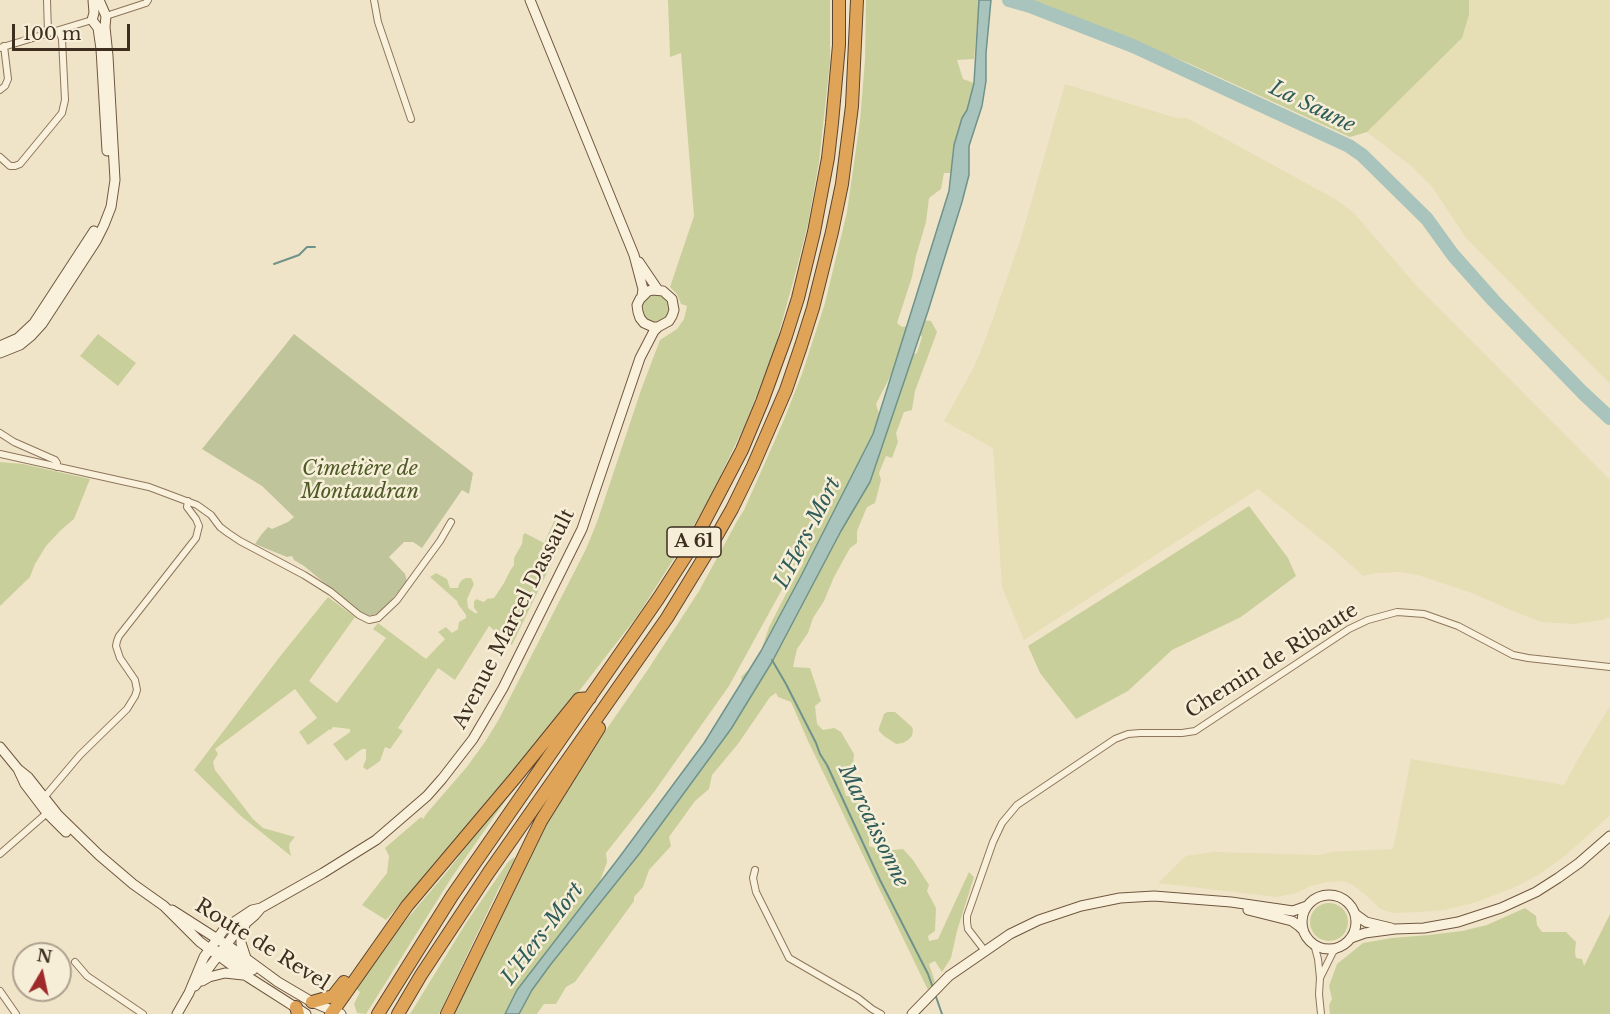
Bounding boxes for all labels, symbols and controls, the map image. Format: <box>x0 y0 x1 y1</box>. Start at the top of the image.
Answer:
scale bar <box>15 12 134 50</box>
text: 100 m <box>23 23 81 45</box>
water label: La Saune <box>1265 75 1359 139</box>
park label: Cimetière de Montaudran <box>301 457 419 504</box>
water label: L'Hers-Mort <box>769 473 847 593</box>
street label: Avenue Marcel Dassault <box>448 505 580 733</box>
road number: A 61 <box>667 527 721 557</box>
street label: Chemin de Ribaute <box>1181 598 1363 724</box>
water label: Marcaissonne <box>832 761 914 891</box>
water label: L'Hers-Mort <box>496 878 590 990</box>
street label: Route de Revel <box>190 894 334 996</box>
north arrow <box>12 942 72 1002</box>
text: N <box>36 945 53 967</box>

